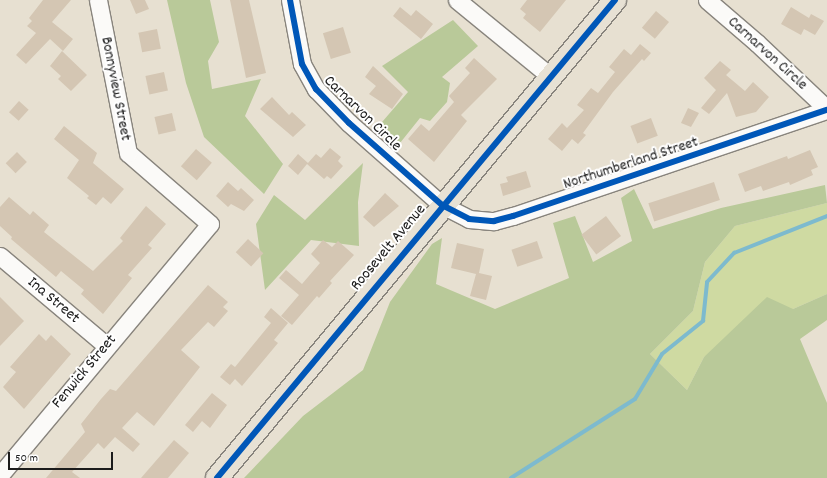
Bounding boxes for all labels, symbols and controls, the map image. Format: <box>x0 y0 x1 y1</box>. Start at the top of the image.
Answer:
street label: Carnarvon Circle <box>723 13 811 95</box>
street label: Bonnyview Street <box>96 35 134 143</box>
street label: Carnarvon Circle <box>319 72 405 156</box>
street label: Northumberland Street <box>561 133 701 195</box>
street label: Roosevelt Avenue <box>347 201 431 295</box>
street label: Ina Street <box>23 274 83 328</box>
street label: Fenwick Street <box>49 331 121 413</box>
scale bar <box>10 444 115 470</box>
text: 50 m <box>15 450 38 467</box>

